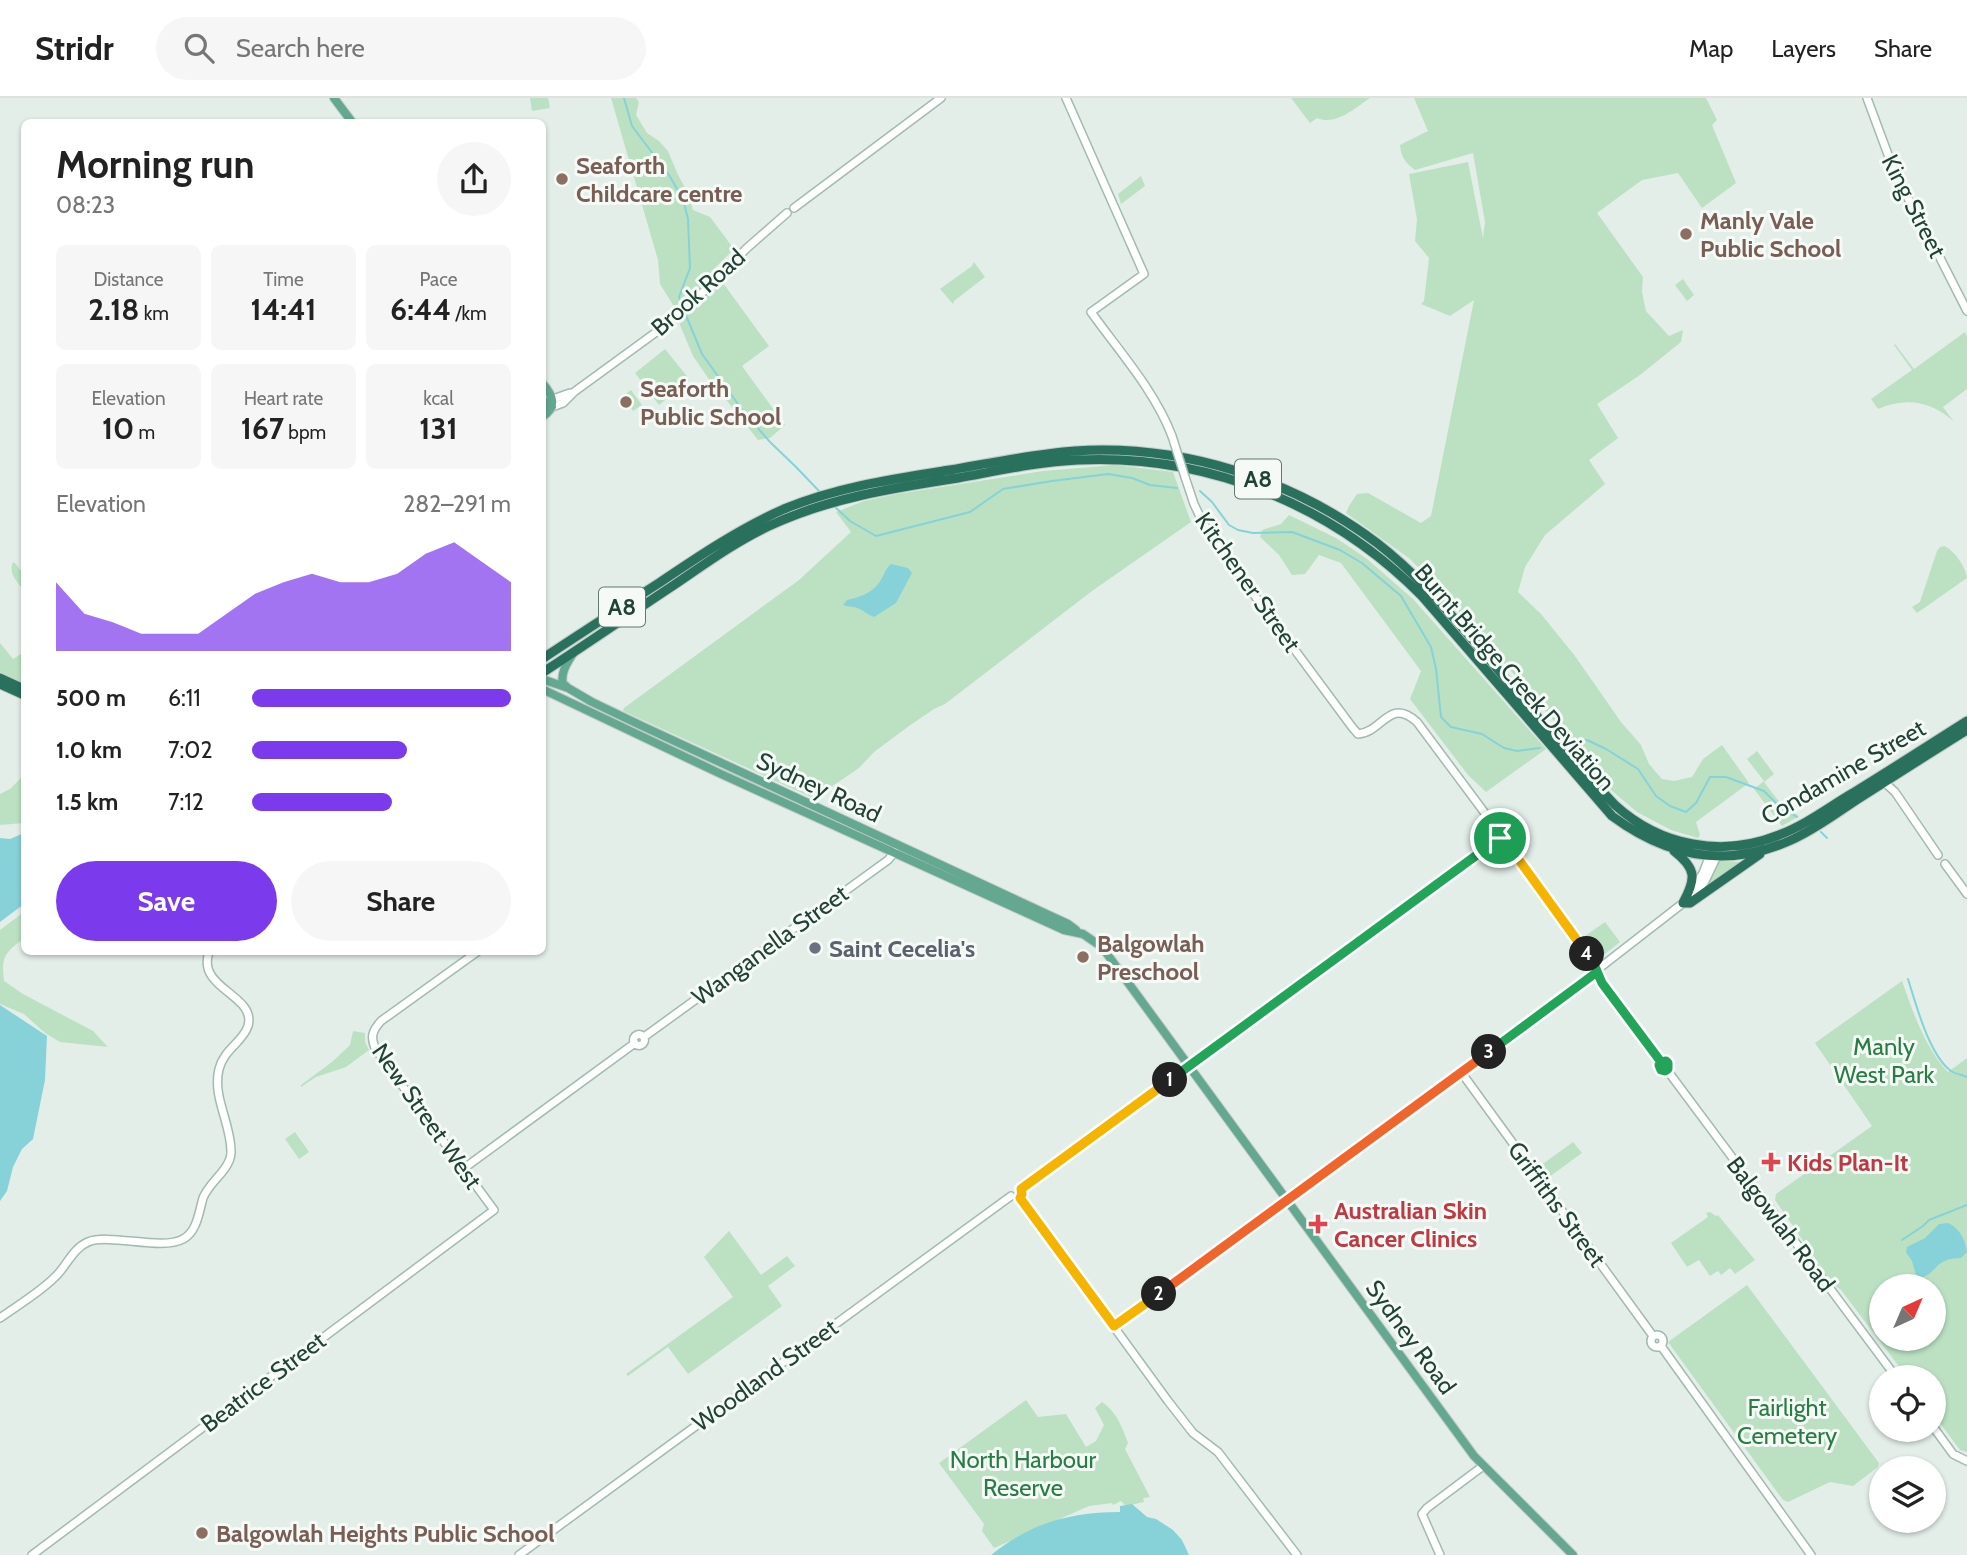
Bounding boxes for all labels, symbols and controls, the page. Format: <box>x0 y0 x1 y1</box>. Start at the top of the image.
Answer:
search box <box>156 17 646 80</box>
text: Stridr <box>35 28 114 68</box>
icon: search <box>180 29 218 67</box>
text: Search here <box>236 32 365 64</box>
text: Map <box>1689 34 1733 63</box>
text: Layers <box>1771 34 1836 63</box>
text: Share <box>1874 34 1932 63</box>
text: Morning run <box>56 141 255 188</box>
button: share <box>437 142 511 216</box>
street label: King Street <box>1876 150 1952 262</box>
place label: Seaforth Childcare centre <box>576 151 742 208</box>
marker: Seaforth Childcare centre <box>554 171 570 187</box>
text: 08:23 <box>56 191 115 219</box>
place label: Manly Vale Public School <box>1700 206 1841 263</box>
marker: Manly Vale Public School <box>1678 226 1694 242</box>
street label: Brook Road <box>645 242 751 342</box>
text: Distance <box>94 268 163 291</box>
text: Time <box>263 268 304 291</box>
text: Pace <box>420 268 457 291</box>
text: 2.18 <box>88 291 139 328</box>
text: 14:41 <box>251 291 316 328</box>
text: 6:44 <box>390 291 451 328</box>
text: km <box>139 302 169 325</box>
text: /km <box>451 302 487 325</box>
place label: Seaforth Public School <box>640 374 781 431</box>
text: Elevation <box>91 387 166 410</box>
text: Heart rate <box>244 387 323 410</box>
text: kcal <box>423 387 454 410</box>
marker: Seaforth Public School <box>618 394 634 410</box>
text: 10 <box>102 410 134 447</box>
text: 167 <box>241 410 284 447</box>
text: 131 <box>419 410 458 447</box>
text: m <box>134 421 155 444</box>
text: bpm <box>284 421 326 444</box>
road number: A8 <box>1235 460 1281 498</box>
text: Elevation <box>56 490 146 518</box>
text: 282–291 m <box>403 490 511 518</box>
street label: Kitchener Street <box>1189 507 1307 657</box>
street label: Burnt Bridge Creek Deviation <box>1409 558 1621 796</box>
road number: A8 <box>599 587 645 626</box>
text: 500 m <box>56 684 126 712</box>
text: 6:11 <box>168 684 201 712</box>
street label: Condamine Street <box>1756 713 1930 831</box>
text: 1.0 km <box>56 736 122 764</box>
text: 7:02 <box>168 736 212 764</box>
street label: Sydney Road <box>752 746 886 828</box>
text: 1.5 km <box>56 788 118 816</box>
text: 7:12 <box>168 788 204 816</box>
pin <box>1470 808 1530 868</box>
icon: arrive <box>1481 819 1519 857</box>
button: Save <box>56 861 277 941</box>
button: Share <box>291 861 511 941</box>
street label: Wanganella Street <box>686 879 854 1011</box>
place label: Balgowlah Preschool <box>1097 929 1205 986</box>
place label: Saint Cecelia's <box>829 934 975 963</box>
pin: 4 <box>1570 936 1604 972</box>
marker: Saint Cecelia's <box>807 940 823 956</box>
text: 4 <box>1581 942 1592 965</box>
marker: Balgowlah Preschool <box>1075 949 1091 965</box>
park label: Manly West Park <box>1834 1032 1935 1089</box>
pin: 3 <box>1472 1034 1506 1070</box>
street label: New Street West <box>366 1038 488 1194</box>
text: 3 <box>1483 1040 1494 1063</box>
pin: 1 <box>1152 1062 1188 1098</box>
text: 1 <box>1166 1068 1173 1091</box>
street label: Griffiths Street <box>1502 1136 1612 1272</box>
place label: Kids Plan-It <box>1787 1148 1908 1177</box>
street label: Balgowlah Road <box>1721 1151 1841 1297</box>
marker: Kids Plan-It <box>1761 1152 1781 1172</box>
place label: Australian Skin Cancer Clinics <box>1334 1196 1487 1253</box>
marker: Australian Skin Cancer Clinics <box>1308 1214 1328 1234</box>
street label: Sydney Road <box>1360 1274 1462 1400</box>
north arrow <box>1869 1274 1946 1351</box>
map controls <box>1869 1274 1946 1533</box>
pin: 2 <box>1142 1276 1176 1312</box>
text: 2 <box>1153 1282 1164 1305</box>
street label: Woodland Street <box>687 1313 843 1437</box>
street label: Beatrice Street <box>195 1326 331 1438</box>
button: locate <box>1869 1365 1946 1442</box>
park label: Fairlight Cemetery <box>1737 1393 1837 1450</box>
park label: North Harbour Reserve <box>950 1445 1097 1502</box>
button: layers <box>1869 1456 1946 1533</box>
place label: Balgowlah Heights Public School <box>216 1519 554 1548</box>
marker: Balgowlah Heights Public School <box>194 1525 210 1541</box>

